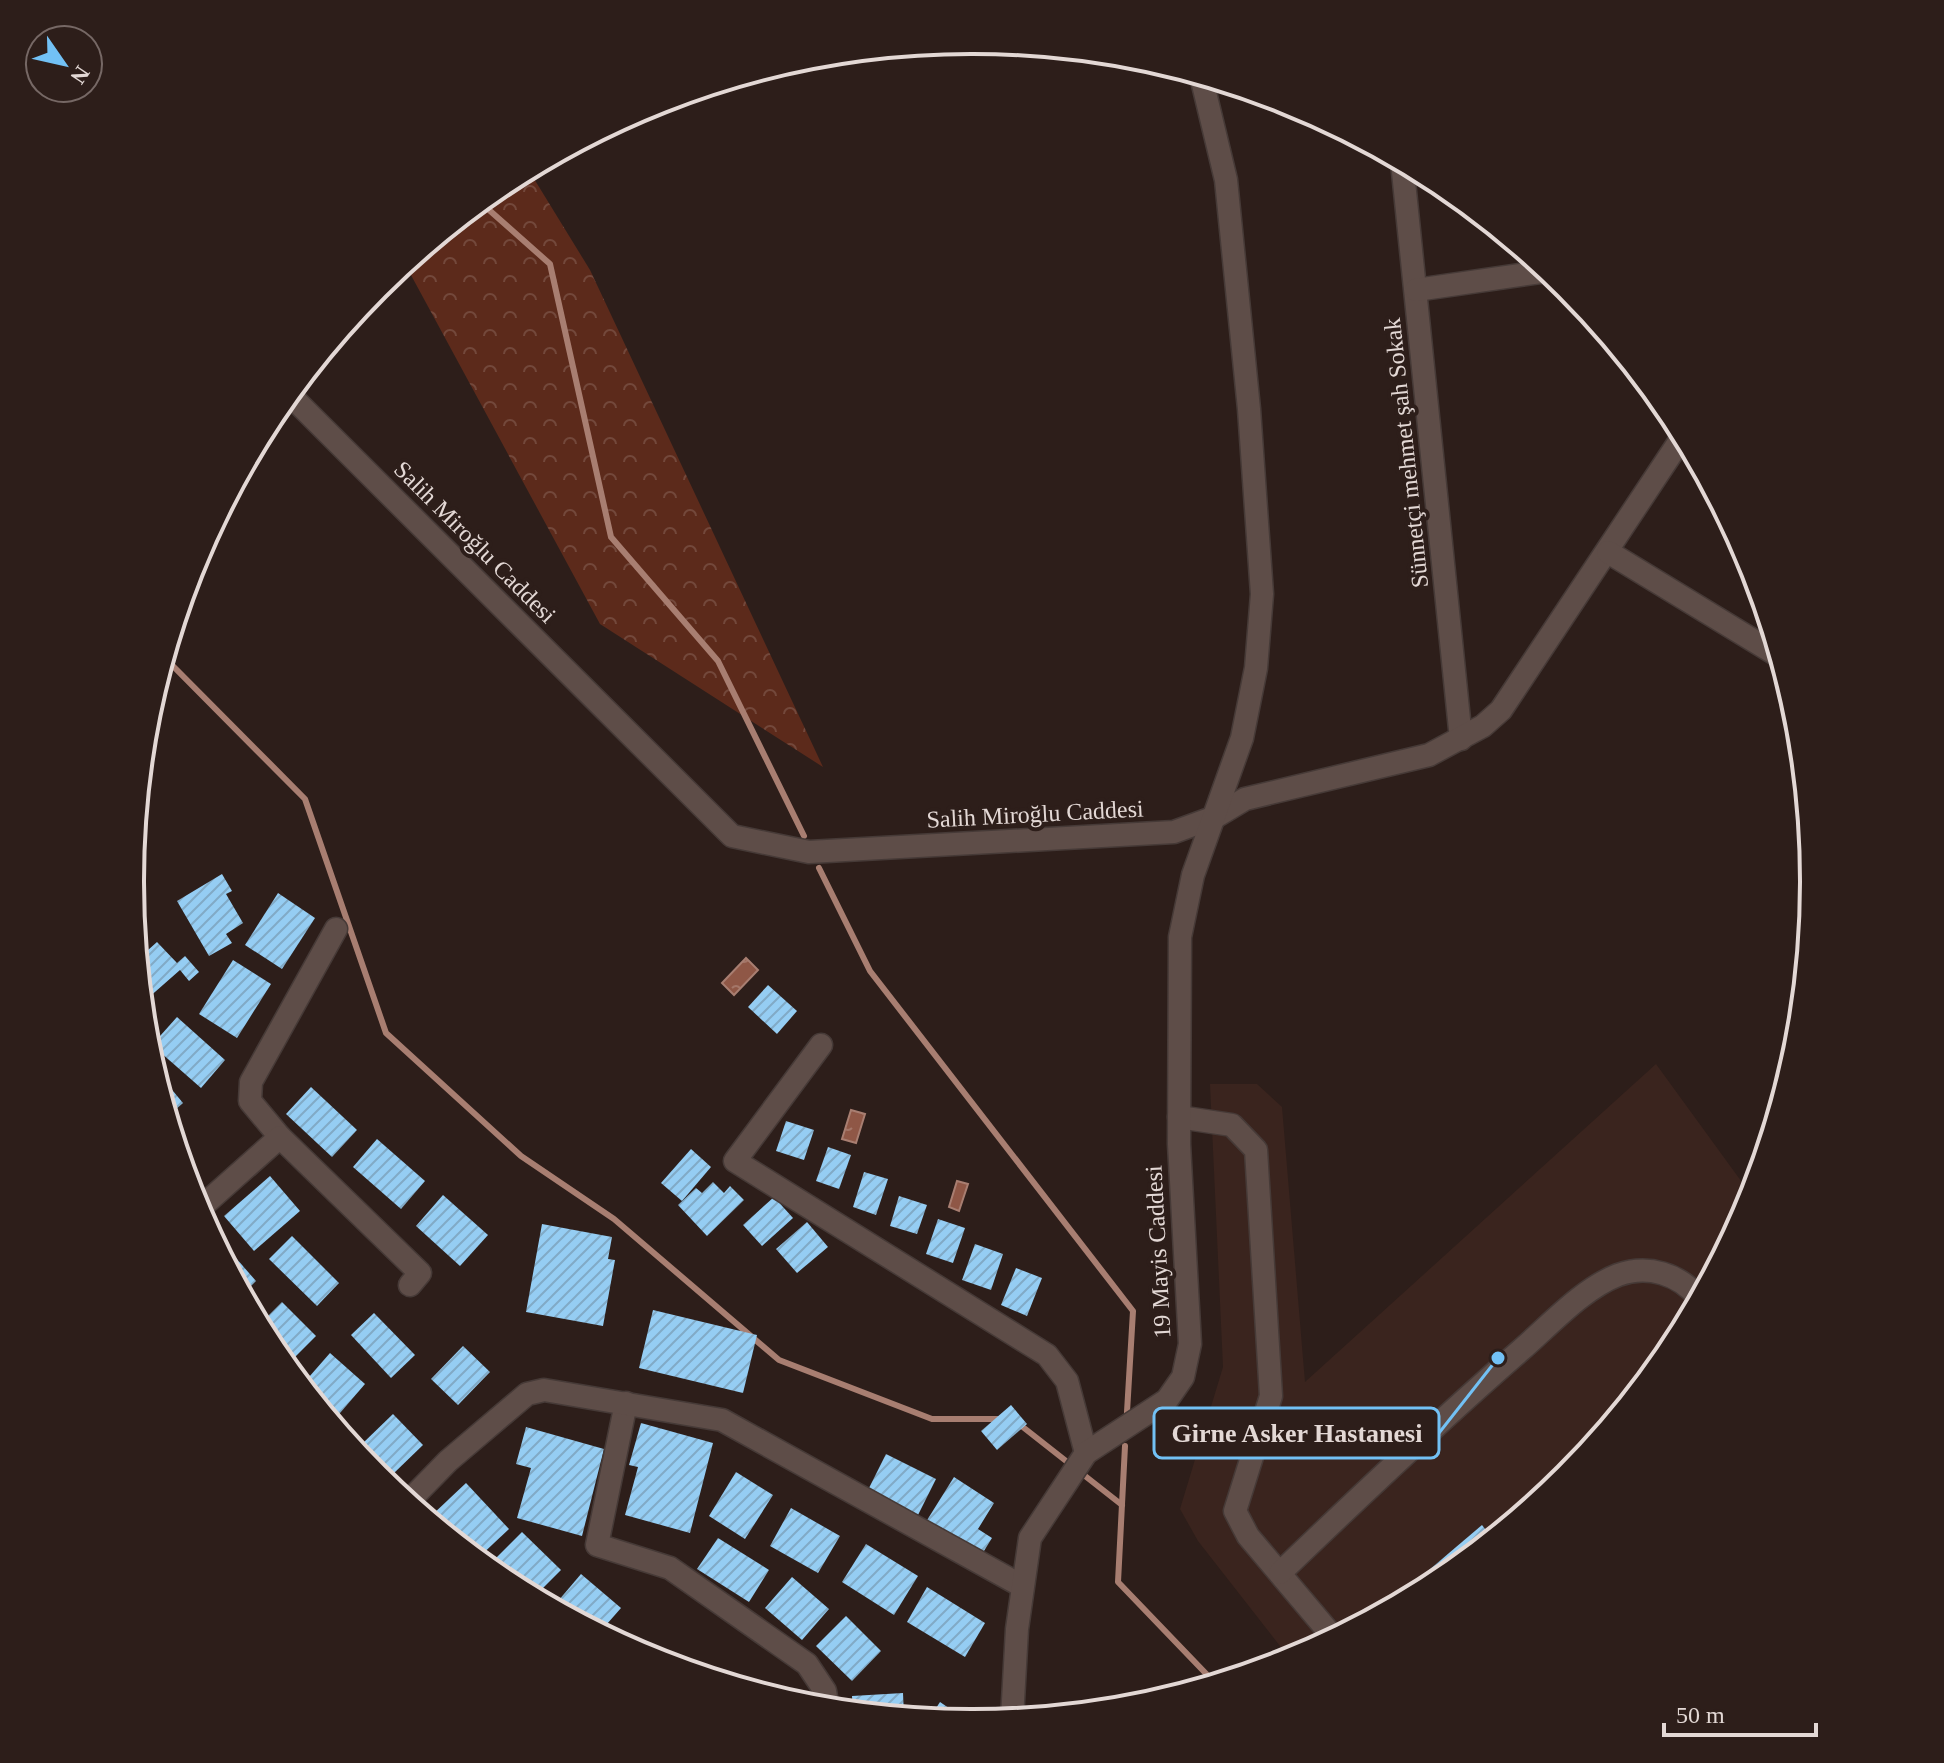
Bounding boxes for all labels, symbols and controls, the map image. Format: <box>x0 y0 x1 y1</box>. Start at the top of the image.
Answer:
north arrow <box>24 24 104 104</box>
text: N <box>65 61 95 89</box>
street label: Sünnetçi mehmet şah Sokak <box>1379 317 1433 589</box>
street label: Salih Miroğlu Caddesi <box>389 456 561 628</box>
street label: Salih Miroğlu Caddesi <box>926 795 1145 833</box>
street label: 19 Mayis Caddesi <box>1140 1164 1176 1339</box>
callout: Girne Asker Hastanesi <box>1154 1408 1439 1458</box>
text: Girne Asker Hastanesi <box>1172 1419 1422 1448</box>
scale bar <box>1664 1687 1816 1737</box>
text: 50 m <box>1676 1702 1725 1728</box>

